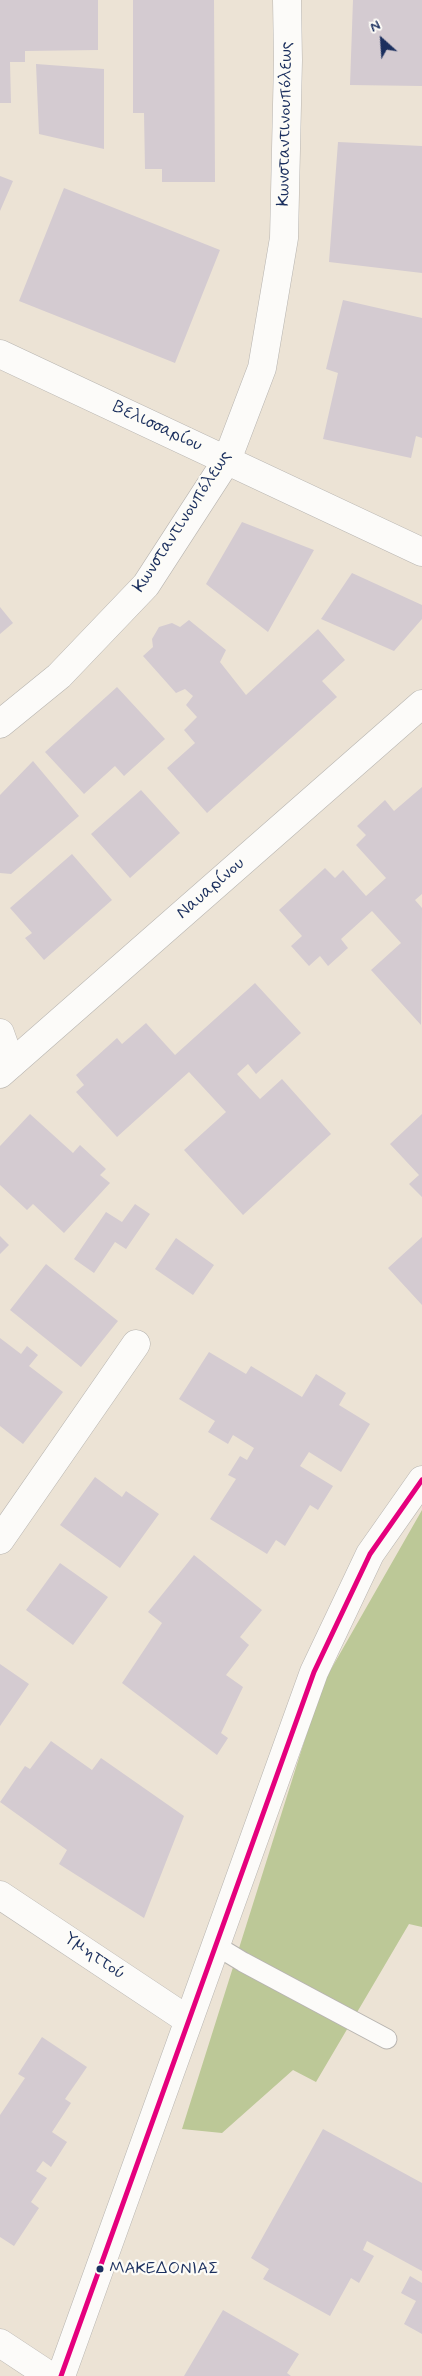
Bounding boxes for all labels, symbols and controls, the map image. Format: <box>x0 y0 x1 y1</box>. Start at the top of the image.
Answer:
north arrow <box>357 15 407 65</box>
text: N <box>367 16 384 37</box>
street label: Κωνσταντινουπόλεως <box>274 41 298 207</box>
street label: Βελισσαρίου <box>109 397 205 457</box>
street label: Κωνσταντινουπόλεως <box>129 447 237 597</box>
street label: Ναυαρίνου <box>172 853 250 925</box>
street label: Υμηττού <box>59 1929 129 1985</box>
place label: ΜΑΚΕΔΟΝΙΑΣ <box>109 2259 219 2279</box>
marker: ΜΑΚΕΔΟΝΙΑΣ <box>95 2264 105 2274</box>

